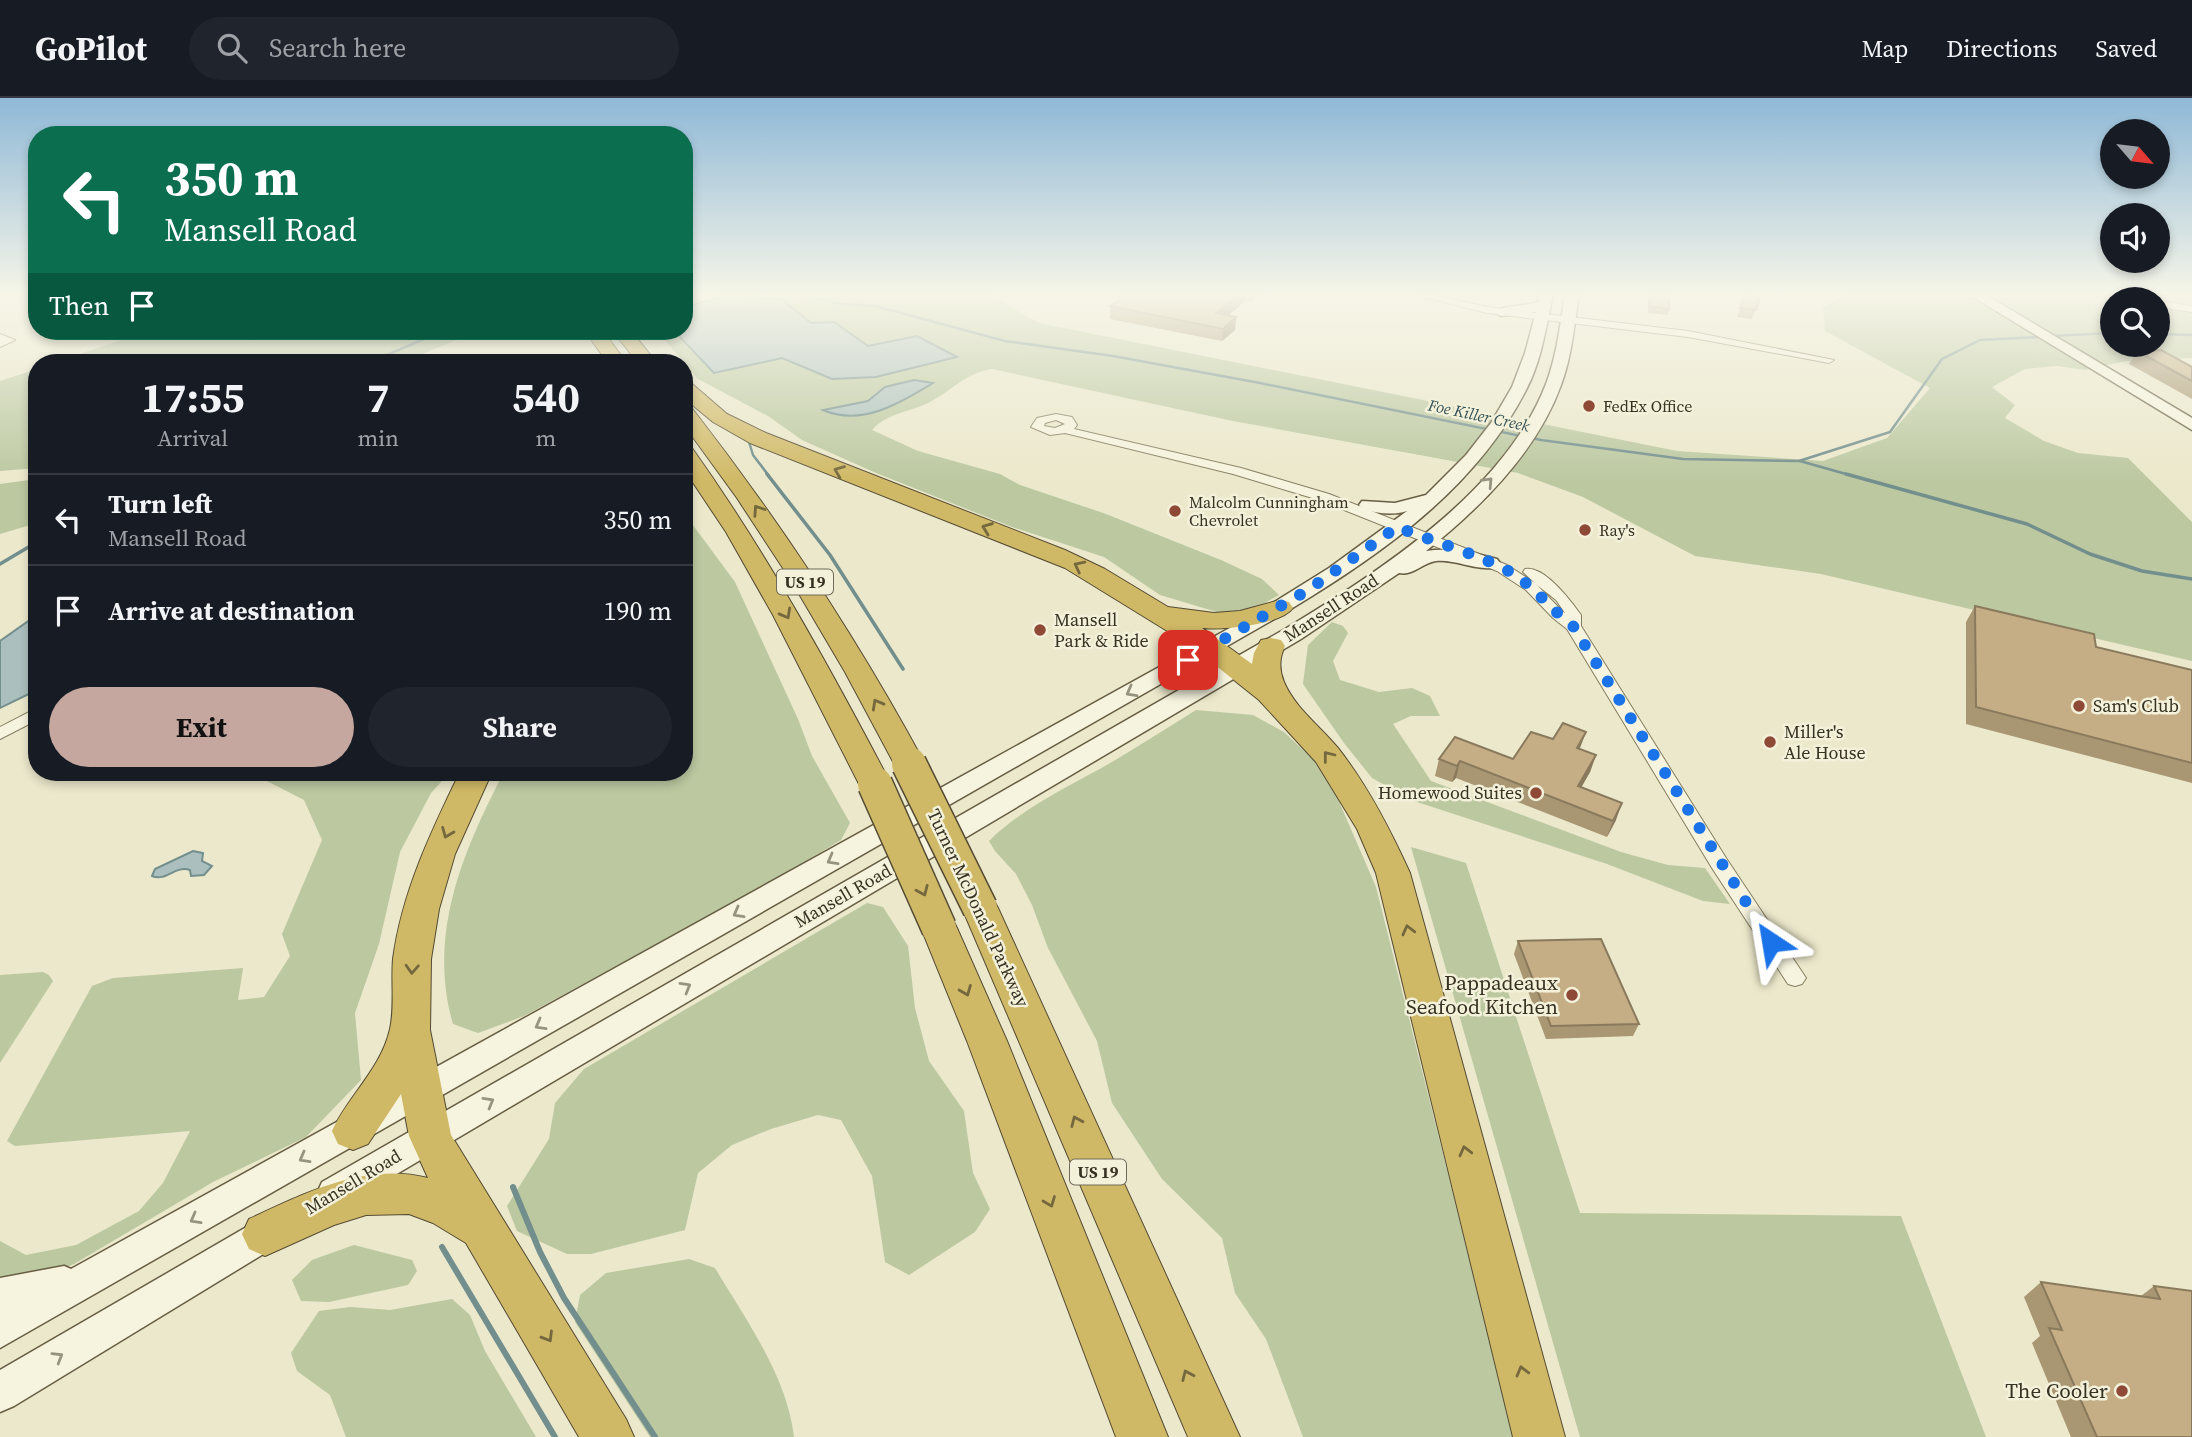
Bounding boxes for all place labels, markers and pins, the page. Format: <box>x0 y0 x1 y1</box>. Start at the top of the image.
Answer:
place label: FedEx Office <box>1603 395 1693 417</box>
marker: FedEx Office <box>1581 398 1597 414</box>
place label: Malcolm Cunningham Chevrolet <box>1189 491 1349 531</box>
marker: Malcolm Cunningham Chevrolet <box>1167 503 1183 519</box>
place label: Ray's <box>1599 519 1635 541</box>
marker: Ray's <box>1577 522 1593 538</box>
place label: Mansell Park & Ride <box>1054 607 1149 653</box>
marker: Mansell Park & Ride <box>1032 622 1048 638</box>
pin <box>1158 630 1218 690</box>
place label: Sam's Club <box>2093 693 2179 718</box>
marker: Sam's Club <box>2071 698 2087 714</box>
place label: Miller's Ale House <box>1784 719 1866 765</box>
marker: Miller's Ale House <box>1762 734 1778 750</box>
place label: Homewood Suites <box>1378 780 1522 805</box>
marker: Homewood Suites <box>1528 785 1544 801</box>
place label: Pappadeaux Seafood Kitchen <box>1406 968 1558 1021</box>
marker: Pappadeaux Seafood Kitchen <box>1564 987 1580 1003</box>
place label: The Cooler <box>2005 1376 2108 1405</box>
marker: The Cooler <box>2114 1383 2130 1399</box>

